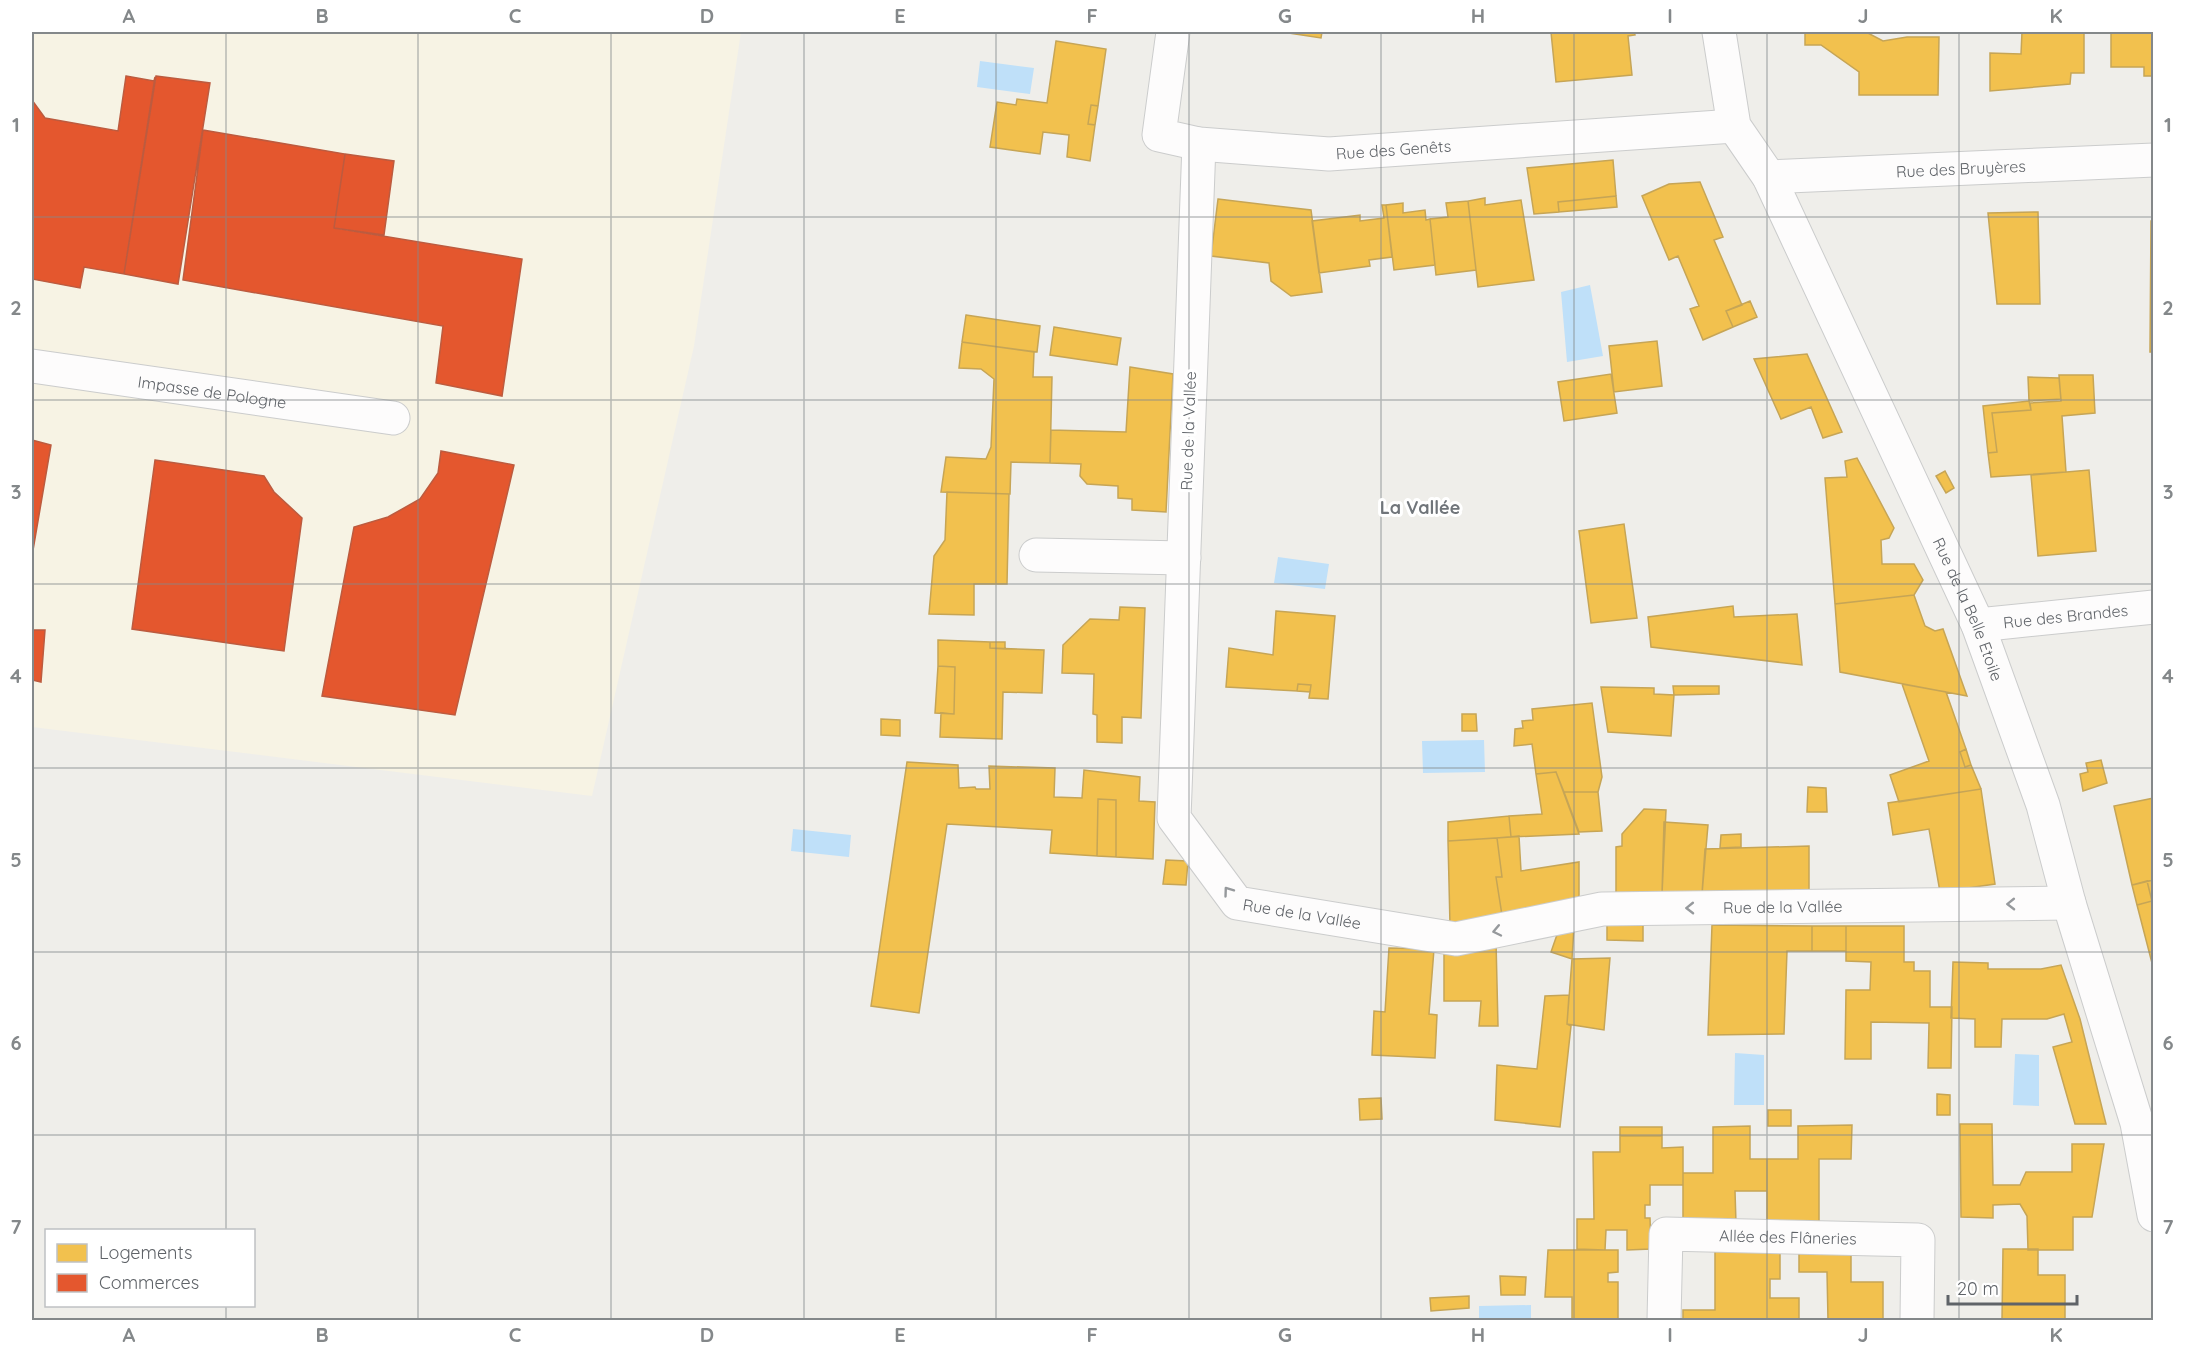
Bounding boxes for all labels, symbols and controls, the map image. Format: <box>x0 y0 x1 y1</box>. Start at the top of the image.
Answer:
text: A <box>123 3 136 28</box>
text: B <box>315 3 329 28</box>
text: C <box>509 3 522 28</box>
text: D <box>700 3 714 28</box>
text: E <box>894 3 906 28</box>
text: F <box>1086 3 1098 28</box>
text: G <box>1278 3 1292 28</box>
text: H <box>1471 3 1485 28</box>
text: I <box>1667 3 1673 28</box>
text: J <box>1857 3 1869 28</box>
text: K <box>2049 3 2063 28</box>
text: 1 <box>12 112 20 137</box>
text: 1 <box>2164 112 2172 137</box>
street label: Rue des Genêts <box>1335 136 1452 163</box>
street label: Rue des Bruyères <box>1895 156 2026 181</box>
text: 2 <box>10 295 22 320</box>
text: 2 <box>2162 295 2174 320</box>
street label: Impasse de Pologne <box>136 371 288 413</box>
street label: Rue de la Vallée <box>1176 371 1200 491</box>
text: 3 <box>11 479 21 504</box>
text: 3 <box>2163 479 2173 504</box>
district label: La Vallée <box>1380 496 1460 519</box>
street label: Rue de la Belle Etoile <box>1929 534 2007 684</box>
street label: Rue des Brandes <box>2002 600 2129 632</box>
text: 4 <box>10 663 22 688</box>
text: 4 <box>2162 663 2174 688</box>
text: 5 <box>10 847 22 872</box>
text: 5 <box>2162 847 2174 872</box>
one-way arrow <box>1224 886 1235 897</box>
street label: Rue de la Vallée <box>1241 894 1362 933</box>
street label: Rue de la Vallée <box>1723 896 1843 917</box>
one-way arrow <box>2006 898 2015 910</box>
one-way arrow <box>1685 902 1694 914</box>
one-way arrow <box>1492 923 1502 936</box>
text: 6 <box>10 1030 22 1055</box>
text: 6 <box>2162 1030 2174 1055</box>
text: 7 <box>11 1214 22 1239</box>
text: 7 <box>2163 1214 2174 1239</box>
street label: Allée des Flâneries <box>1719 1225 1857 1249</box>
legend <box>45 1229 255 1307</box>
text: Logements <box>99 1241 192 1264</box>
scale bar <box>1948 1268 2077 1306</box>
text: Commerces <box>99 1271 199 1294</box>
text: 20 m <box>1957 1277 1999 1300</box>
text: A <box>123 1322 136 1347</box>
text: B <box>315 1322 329 1347</box>
text: C <box>509 1322 522 1347</box>
text: D <box>700 1322 714 1347</box>
text: E <box>894 1322 906 1347</box>
text: F <box>1086 1322 1098 1347</box>
text: G <box>1278 1322 1292 1347</box>
text: H <box>1471 1322 1485 1347</box>
text: I <box>1667 1322 1673 1347</box>
text: J <box>1857 1322 1869 1347</box>
text: K <box>2049 1322 2063 1347</box>

